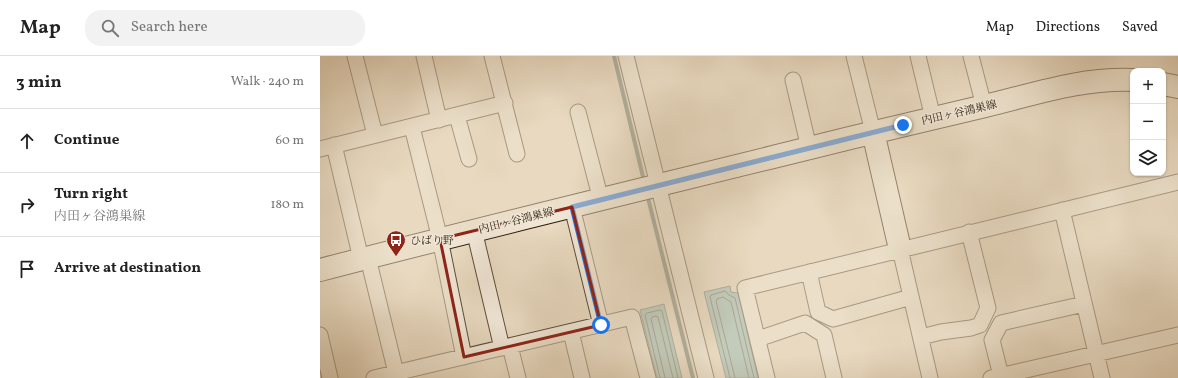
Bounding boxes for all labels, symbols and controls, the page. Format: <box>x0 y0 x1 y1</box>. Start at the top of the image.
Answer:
search box <box>85 10 365 46</box>
text: Map <box>20 15 61 41</box>
icon: search <box>99 17 121 39</box>
text: Search here <box>131 17 208 38</box>
text: Map <box>986 18 1014 37</box>
text: Directions <box>1036 18 1100 37</box>
text: Saved <box>1122 18 1158 37</box>
map controls <box>1130 68 1166 176</box>
button: + <box>1130 68 1166 104</box>
text: 3 min <box>16 71 62 94</box>
text: Walk · 240 m <box>231 73 304 91</box>
street label: 内田ヶ谷鴻巣線 <box>920 97 999 129</box>
button: − <box>1130 104 1166 140</box>
route end <box>894 116 912 134</box>
icon: ahead <box>16 130 38 152</box>
text: Continue <box>54 130 119 151</box>
text: 60 m <box>276 132 304 150</box>
button: layers <box>1130 140 1166 176</box>
text: Turn right <box>54 184 128 205</box>
icon: right <box>16 194 38 216</box>
text: 180 m <box>270 196 304 214</box>
street label: 内田ヶ谷鴻巣線 <box>477 205 556 238</box>
text: 内田ヶ谷鴻巣線 <box>54 208 145 226</box>
bus stop icon: ひばり野 <box>385 229 407 257</box>
place label: ひばり野 <box>410 234 454 249</box>
icon: arrive <box>16 258 38 280</box>
text: Arrive at destination <box>54 258 201 279</box>
route start <box>592 316 610 334</box>

